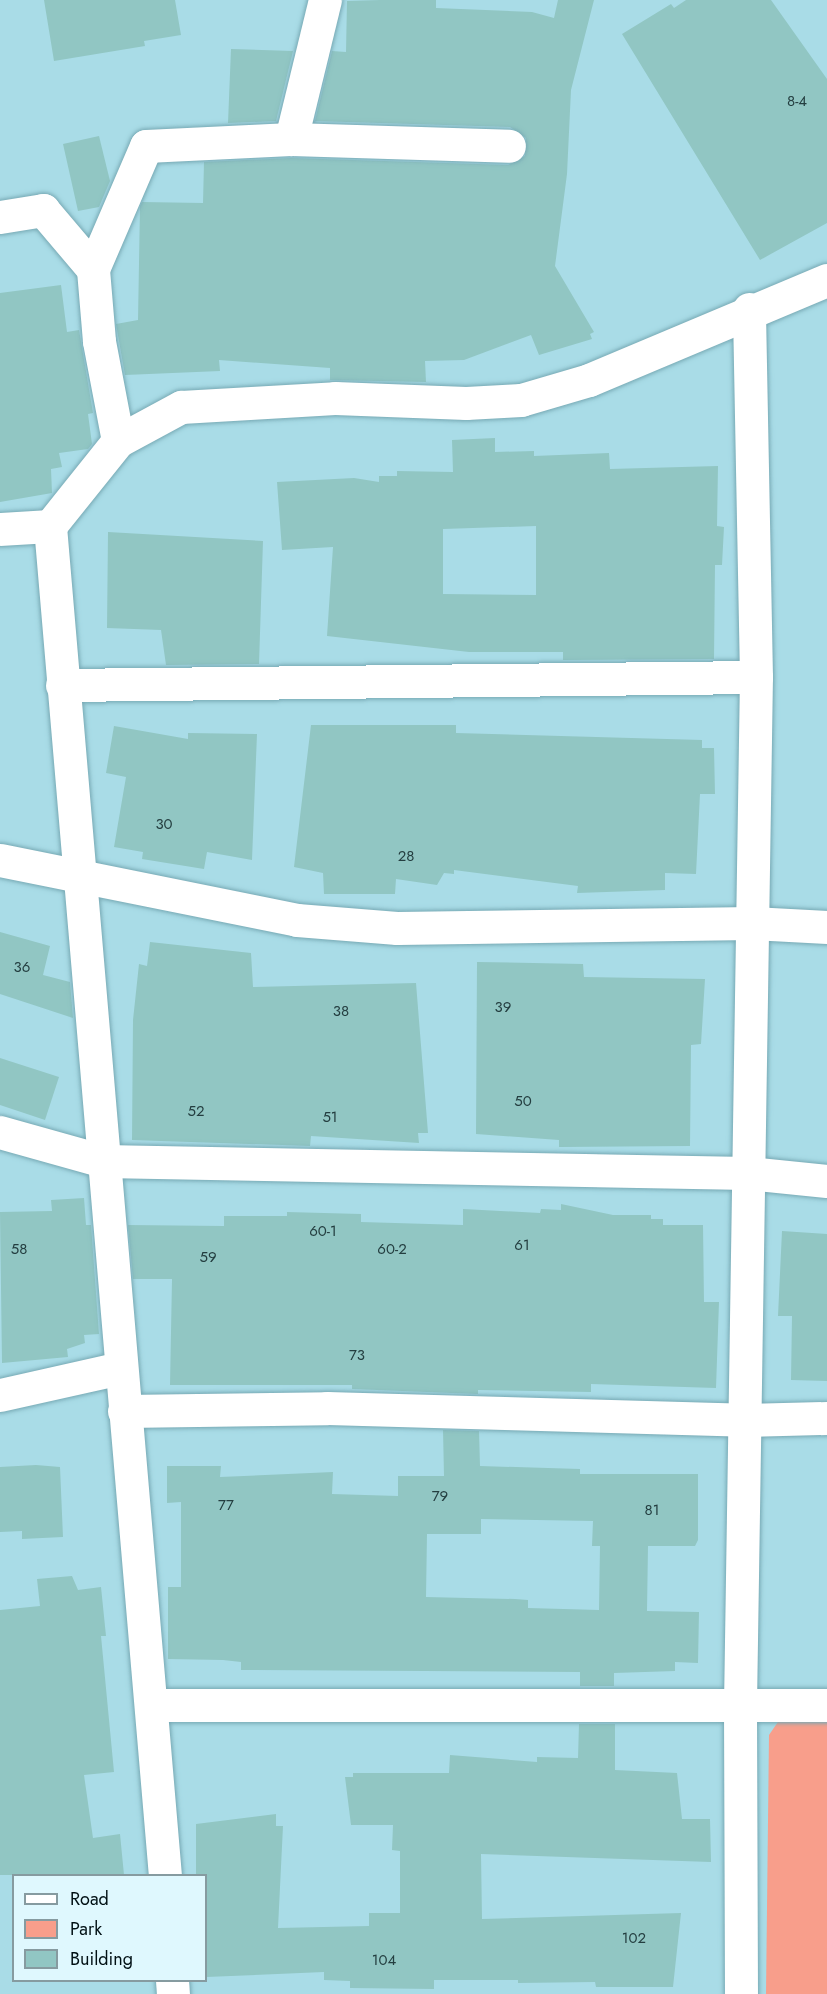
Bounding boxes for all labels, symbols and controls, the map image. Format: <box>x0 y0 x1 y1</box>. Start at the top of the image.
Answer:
house number: 8-4 <box>787 93 807 111</box>
house number: 30 <box>155 816 173 834</box>
house number: 28 <box>398 848 414 866</box>
house number: 36 <box>14 959 30 977</box>
house number: 39 <box>495 999 511 1017</box>
house number: 38 <box>333 1003 349 1021</box>
house number: 50 <box>514 1093 532 1111</box>
house number: 52 <box>188 1103 204 1121</box>
house number: 51 <box>322 1109 338 1127</box>
house number: 60-1 <box>309 1223 337 1241</box>
house number: 61 <box>514 1237 530 1255</box>
house number: 58 <box>11 1241 27 1259</box>
house number: 60-2 <box>377 1241 407 1259</box>
house number: 59 <box>199 1249 217 1267</box>
house number: 73 <box>349 1347 365 1365</box>
house number: 79 <box>432 1488 448 1506</box>
house number: 77 <box>218 1497 234 1515</box>
house number: 81 <box>645 1502 659 1520</box>
legend <box>12 1874 207 1982</box>
text: Road <box>70 1886 109 1912</box>
text: Park <box>70 1916 102 1942</box>
house number: 102 <box>622 1930 646 1948</box>
text: Building <box>70 1946 133 1972</box>
house number: 104 <box>372 1952 396 1970</box>

